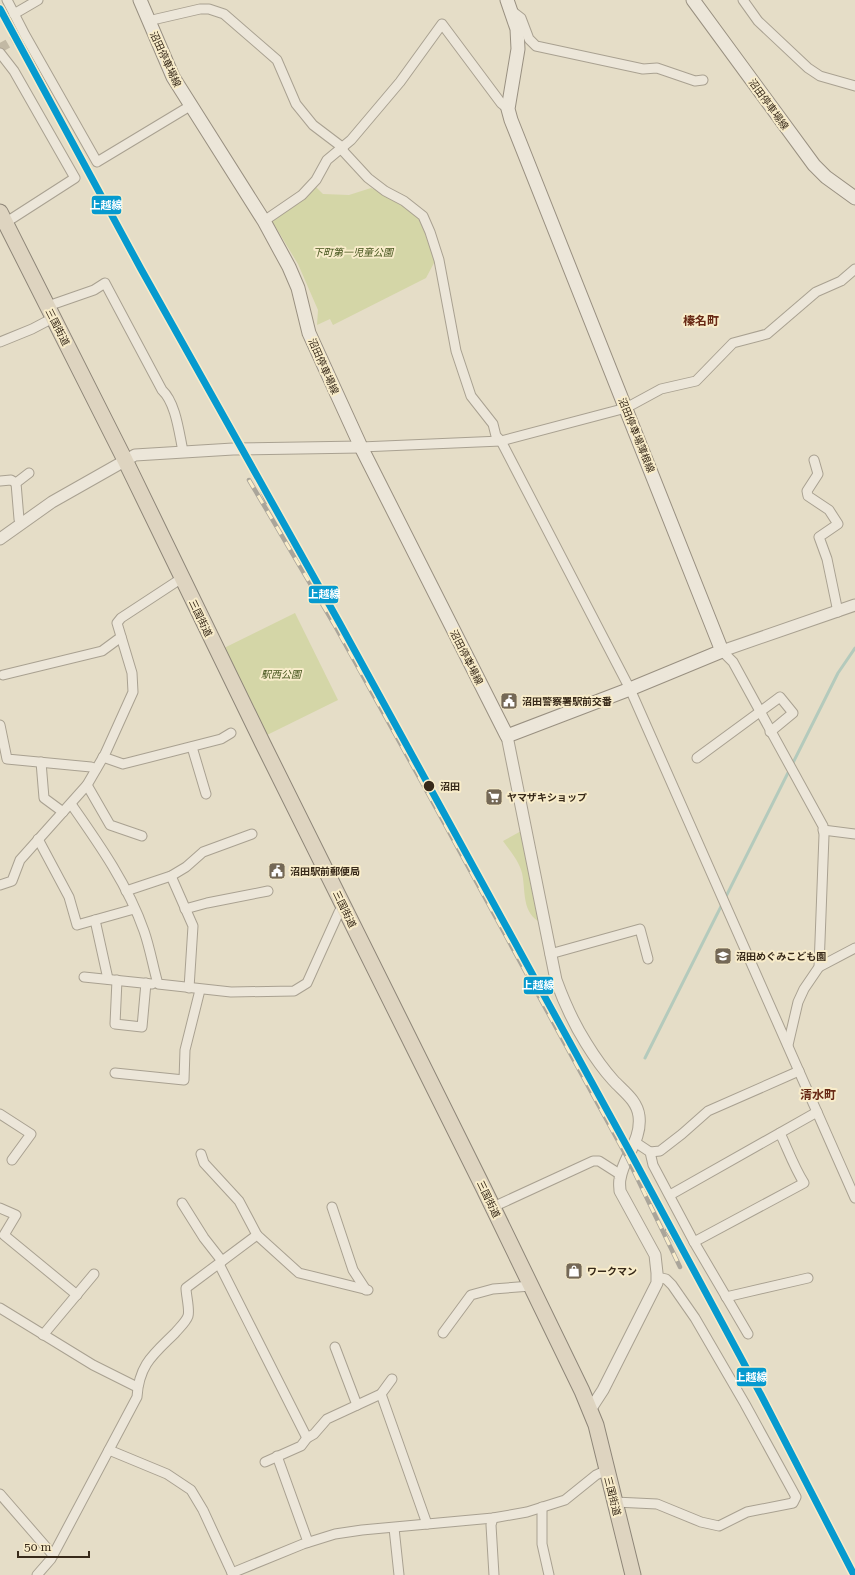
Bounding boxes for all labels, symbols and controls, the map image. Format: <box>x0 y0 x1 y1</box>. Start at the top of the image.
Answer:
street label: 沼田停車場線 <box>148 30 183 89</box>
street label: 沼田停車場線 <box>747 77 791 132</box>
line badge: 上越線 <box>91 195 122 215</box>
text: 上越線 <box>90 199 123 212</box>
park label: 下町第一児童公園 <box>313 247 395 258</box>
street label: 三国街道 <box>44 307 72 348</box>
district label: 榛名町 <box>683 314 719 328</box>
street label: 沼田停車場線 <box>306 337 341 396</box>
street label: 沼田停車場薄根線 <box>616 396 657 474</box>
line badge: 上越線 <box>308 585 339 604</box>
text: 上越線 <box>308 588 341 601</box>
street label: 三国街道 <box>187 598 214 639</box>
street label: 沼田停車場線 <box>448 628 485 686</box>
park label: 駅西公園 <box>261 669 303 680</box>
public building icon: 沼田警察署駅前交番 <box>499 691 519 711</box>
place label: 沼田警察署駅前交番 <box>522 696 612 707</box>
marker: 沼田 <box>422 779 436 793</box>
place label: 沼田 <box>440 781 460 792</box>
supermarket icon: ヤマザキショップ <box>484 787 504 807</box>
place label: ヤマザキショップ <box>507 792 587 803</box>
public building icon: 沼田駅前郵便局 <box>267 861 287 881</box>
place label: 沼田駅前郵便局 <box>290 866 360 877</box>
street label: 三国街道 <box>331 889 358 930</box>
school or university icon: 沼田めぐみこども園 <box>713 946 733 966</box>
place label: 沼田めぐみこども園 <box>736 951 826 962</box>
line badge: 上越線 <box>523 976 554 995</box>
text: 上越線 <box>522 979 555 992</box>
district label: 清水町 <box>800 1088 836 1102</box>
street label: 三国街道 <box>475 1179 502 1220</box>
shop icon: ワークマン <box>564 1261 584 1281</box>
place label: ワークマン <box>587 1266 637 1277</box>
line badge: 上越線 <box>736 1367 767 1387</box>
text: 上越線 <box>735 1371 768 1384</box>
street label: 三国街道 <box>602 1475 623 1517</box>
scale bar <box>18 1533 89 1559</box>
text: 50 m <box>24 1540 51 1554</box>

